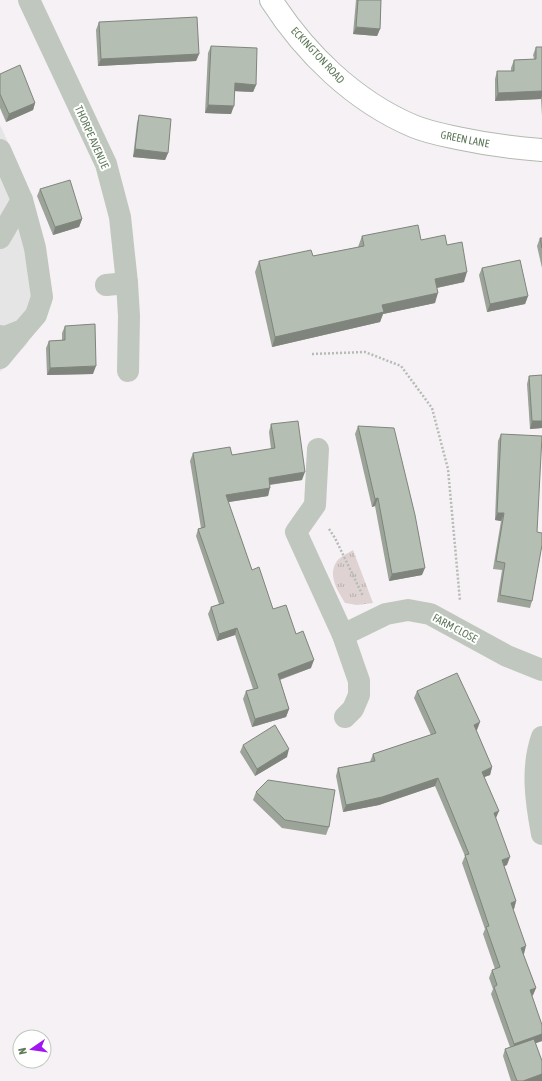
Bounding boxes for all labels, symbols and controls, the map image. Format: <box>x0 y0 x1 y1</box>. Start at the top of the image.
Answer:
street label: ECKINGTON ROAD <box>289 24 347 86</box>
street label: THORPE AVENUE <box>73 104 111 171</box>
street label: GREEN LANE <box>440 128 491 150</box>
street label: FARM CLOSE <box>431 611 480 645</box>
north arrow <box>12 1029 52 1069</box>
text: N <box>16 1047 29 1056</box>

